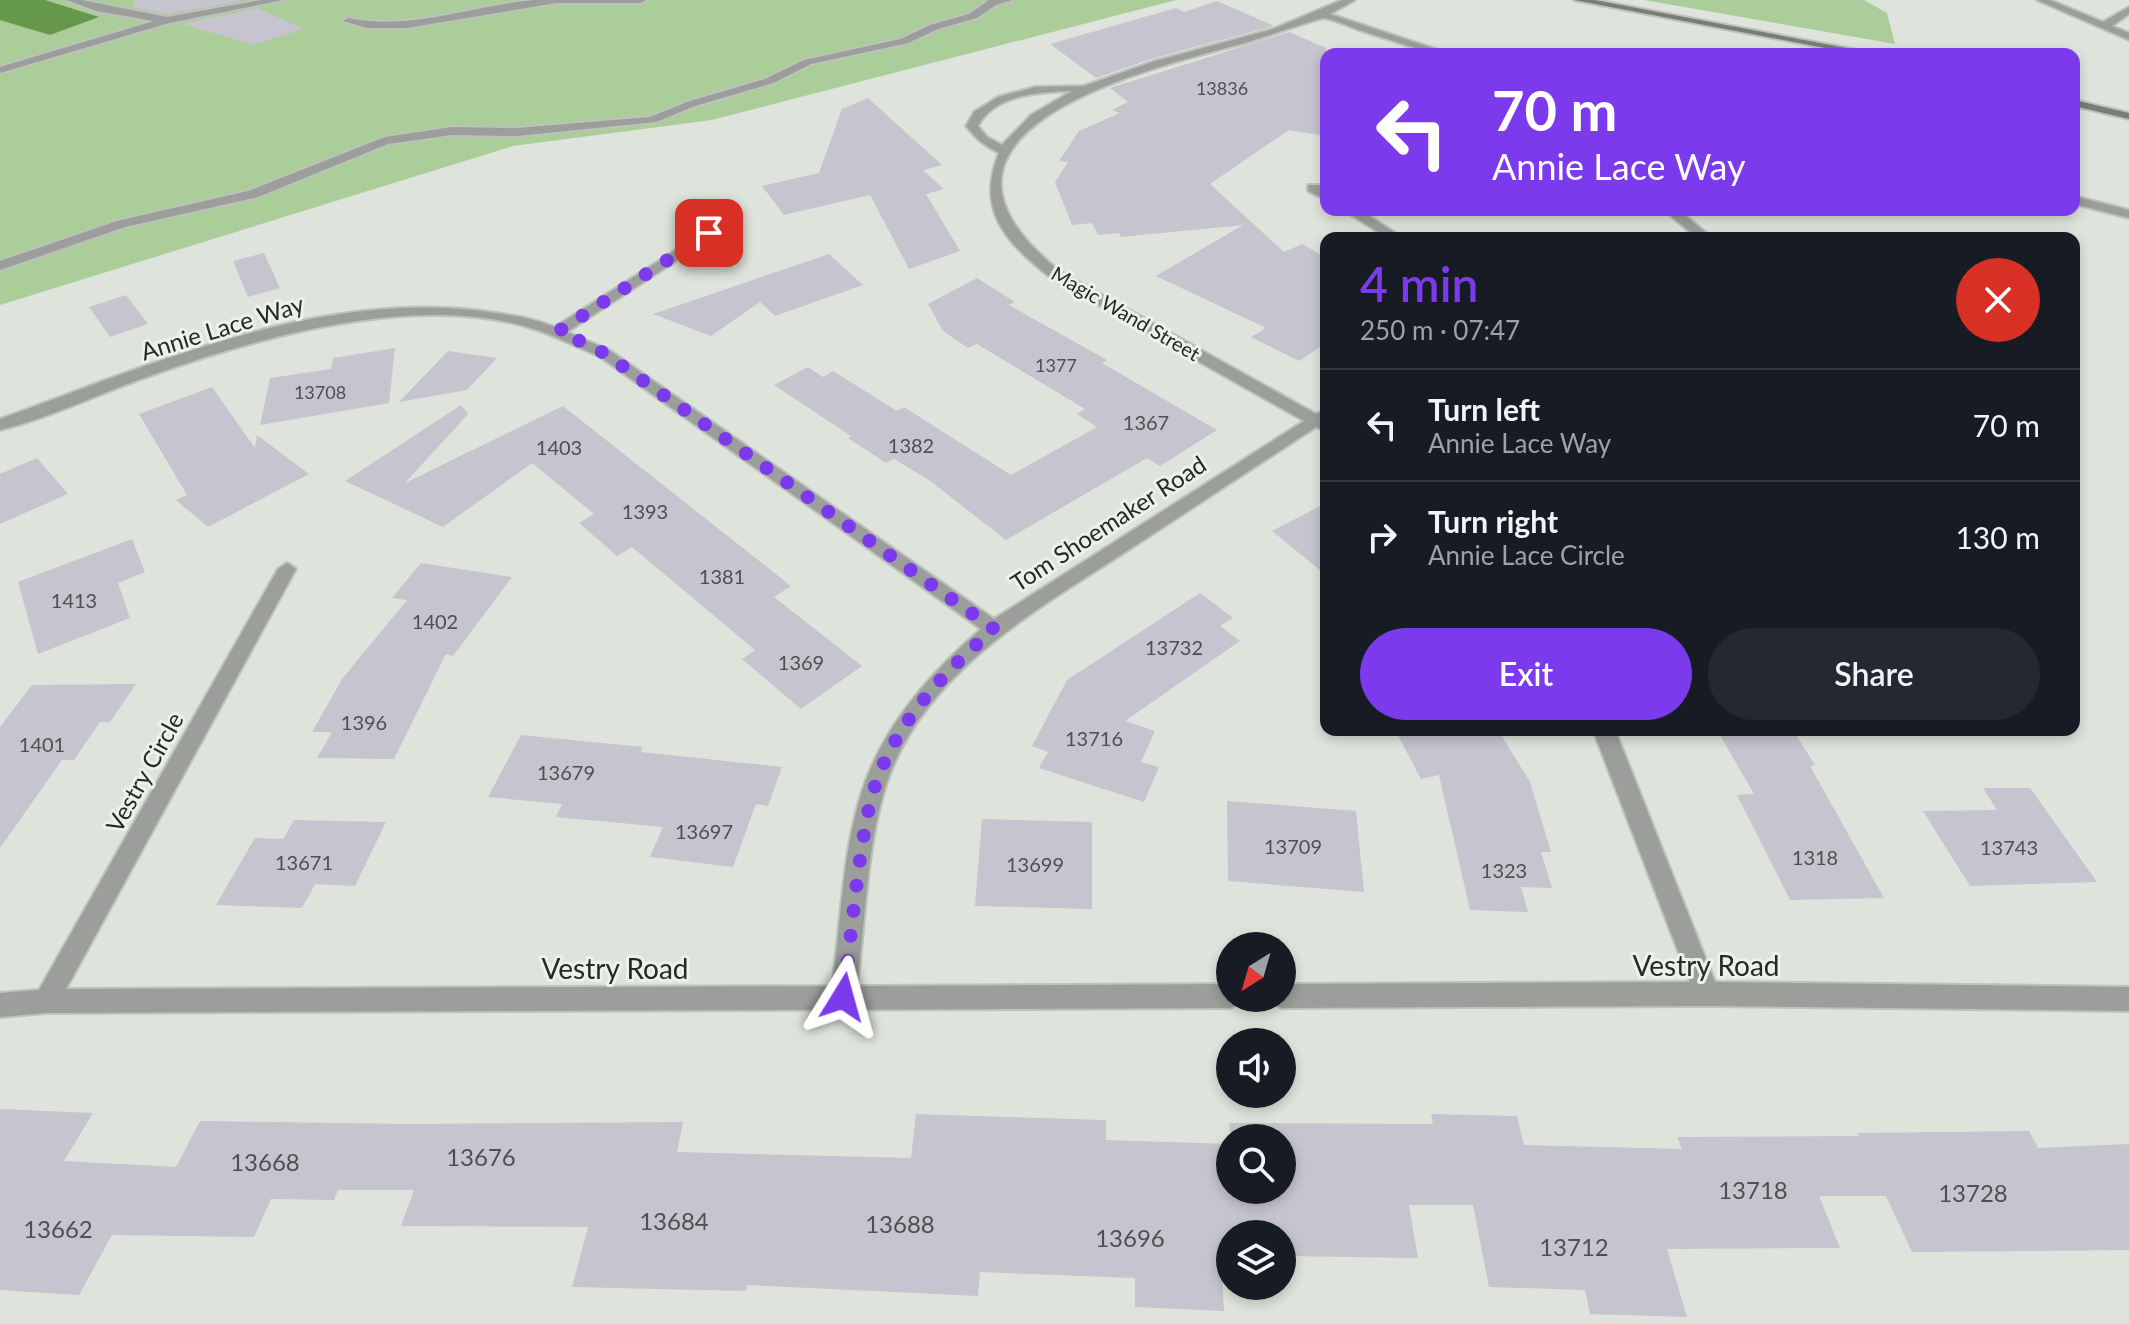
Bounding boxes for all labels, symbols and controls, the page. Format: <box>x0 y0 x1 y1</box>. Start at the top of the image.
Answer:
text: 70 m <box>1492 76 1617 143</box>
house number: 13836 <box>1196 77 1248 99</box>
icon: left <box>1360 80 1464 184</box>
text: Annie Lace Way <box>1492 144 1746 188</box>
pin <box>675 199 743 267</box>
icon: arrive <box>687 211 731 255</box>
text: 4 min <box>1360 255 1478 312</box>
button: close <box>1956 258 2040 342</box>
street label: Magic Wand Street <box>1047 261 1205 365</box>
street label: Annie Lace Way <box>137 288 308 366</box>
text: 250 m · 07:47 <box>1360 314 1520 346</box>
house number: 1377 <box>1035 354 1077 376</box>
house number: 13708 <box>294 381 346 403</box>
text: Turn left <box>1428 391 1540 427</box>
icon: left <box>1360 403 1404 447</box>
text: 70 m <box>1973 407 2040 443</box>
house number: 1367 <box>1123 410 1169 434</box>
text: Annie Lace Way <box>1428 427 1611 459</box>
house number: 1382 <box>888 433 934 457</box>
house number: 1403 <box>536 435 582 459</box>
street label: Tom Shoemaker Road <box>1005 449 1211 597</box>
house number: 1393 <box>622 499 668 523</box>
text: Turn right <box>1428 503 1558 539</box>
icon: right <box>1360 515 1404 559</box>
text: 130 m <box>1955 519 2040 555</box>
text: Annie Lace Circle <box>1428 539 1625 571</box>
house number: 1381 <box>699 564 745 588</box>
house number: 1413 <box>51 588 97 612</box>
house number: 1402 <box>412 609 458 633</box>
button: Exit <box>1360 628 1692 720</box>
button: Share <box>1708 628 2040 720</box>
house number: 13732 <box>1145 635 1203 659</box>
house number: 1369 <box>778 650 824 674</box>
street label: Vestry Circle <box>99 707 189 837</box>
house number: 1396 <box>341 710 387 734</box>
house number: 13716 <box>1065 726 1123 750</box>
house number: 1401 <box>19 732 65 756</box>
house number: 13679 <box>537 760 595 784</box>
house number: 13697 <box>675 819 733 843</box>
house number: 13709 <box>1264 834 1322 858</box>
house number: 13743 <box>1980 835 2038 859</box>
house number: 1318 <box>1792 845 1838 869</box>
house number: 13671 <box>275 850 333 874</box>
house number: 13699 <box>1006 852 1064 876</box>
house number: 1323 <box>1481 858 1527 882</box>
north arrow <box>1216 932 1296 1012</box>
map controls <box>1216 932 1296 1300</box>
street label: Vestry Road <box>1632 948 1780 982</box>
street label: Vestry Road <box>541 951 689 985</box>
position arrow <box>801 955 885 1039</box>
button: sound <box>1216 1028 1296 1108</box>
button: search <box>1216 1124 1296 1204</box>
house number: 13676 <box>446 1142 516 1171</box>
house number: 13668 <box>230 1147 300 1176</box>
house number: 13718 <box>1718 1175 1788 1204</box>
house number: 13728 <box>1938 1178 2008 1207</box>
house number: 13684 <box>639 1206 709 1235</box>
house number: 13688 <box>865 1209 935 1238</box>
house number: 13662 <box>23 1214 93 1243</box>
button: layers <box>1216 1220 1296 1300</box>
house number: 13696 <box>1095 1223 1165 1252</box>
house number: 13712 <box>1539 1232 1609 1261</box>

